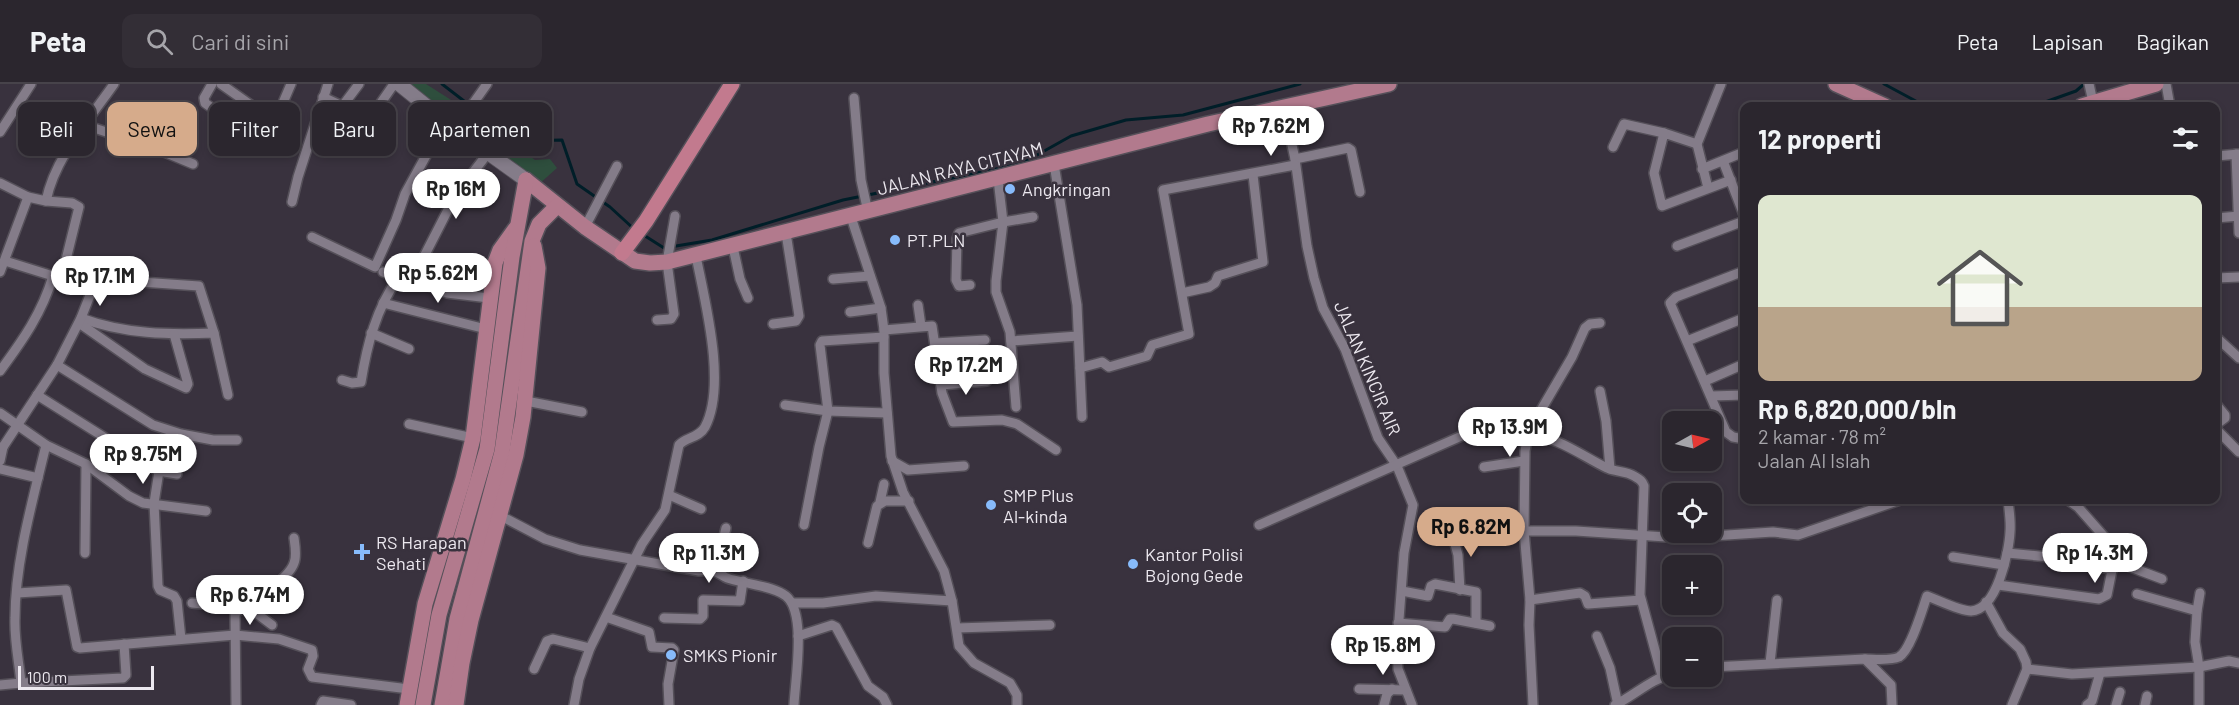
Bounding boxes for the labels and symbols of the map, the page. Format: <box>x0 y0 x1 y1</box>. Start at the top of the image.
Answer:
pin: Rp 7.62M <box>1209 106 1333 157</box>
street label: JALAN RAYA CITAYAM <box>875 137 1045 199</box>
pin: Rp 16M <box>407 169 505 220</box>
place label: Angkringan <box>1022 178 1111 200</box>
marker: Angkringan <box>1003 182 1017 196</box>
place label: PT.PLN <box>907 229 965 251</box>
marker: PT.PLN <box>888 233 902 247</box>
pin: Rp 5.62M <box>376 253 500 304</box>
pin: Rp 17.1M <box>38 256 162 307</box>
street label: JALAN KINCIR AIR <box>1330 298 1406 438</box>
pin: Rp 17.2M <box>904 345 1028 396</box>
pin: Rp 13.9M <box>1448 407 1572 458</box>
north arrow <box>1662 411 1722 471</box>
pin: Rp 9.75M <box>81 434 205 485</box>
place label: SMP Plus Al-kinda <box>1003 484 1074 527</box>
marker: SMP Plus Al-kinda <box>984 498 998 512</box>
pin: Rp 6.82M <box>1409 507 1533 558</box>
place label: RS Harapan Sehati <box>376 531 467 574</box>
pin: Rp 11.3M <box>647 533 771 584</box>
pin: Rp 14.3M <box>2033 533 2157 584</box>
marker: RS Harapan Sehati <box>353 543 371 561</box>
place label: Kantor Polisi Bojong Gede <box>1145 543 1243 586</box>
marker: Kantor Polisi Bojong Gede <box>1126 557 1140 571</box>
pin: Rp 6.74M <box>188 575 312 626</box>
pin: Rp 15.8M <box>1321 625 1445 676</box>
place label: SMKS Pionir <box>683 644 778 666</box>
marker: SMKS Pionir <box>664 648 678 662</box>
scale bar <box>18 663 154 690</box>

